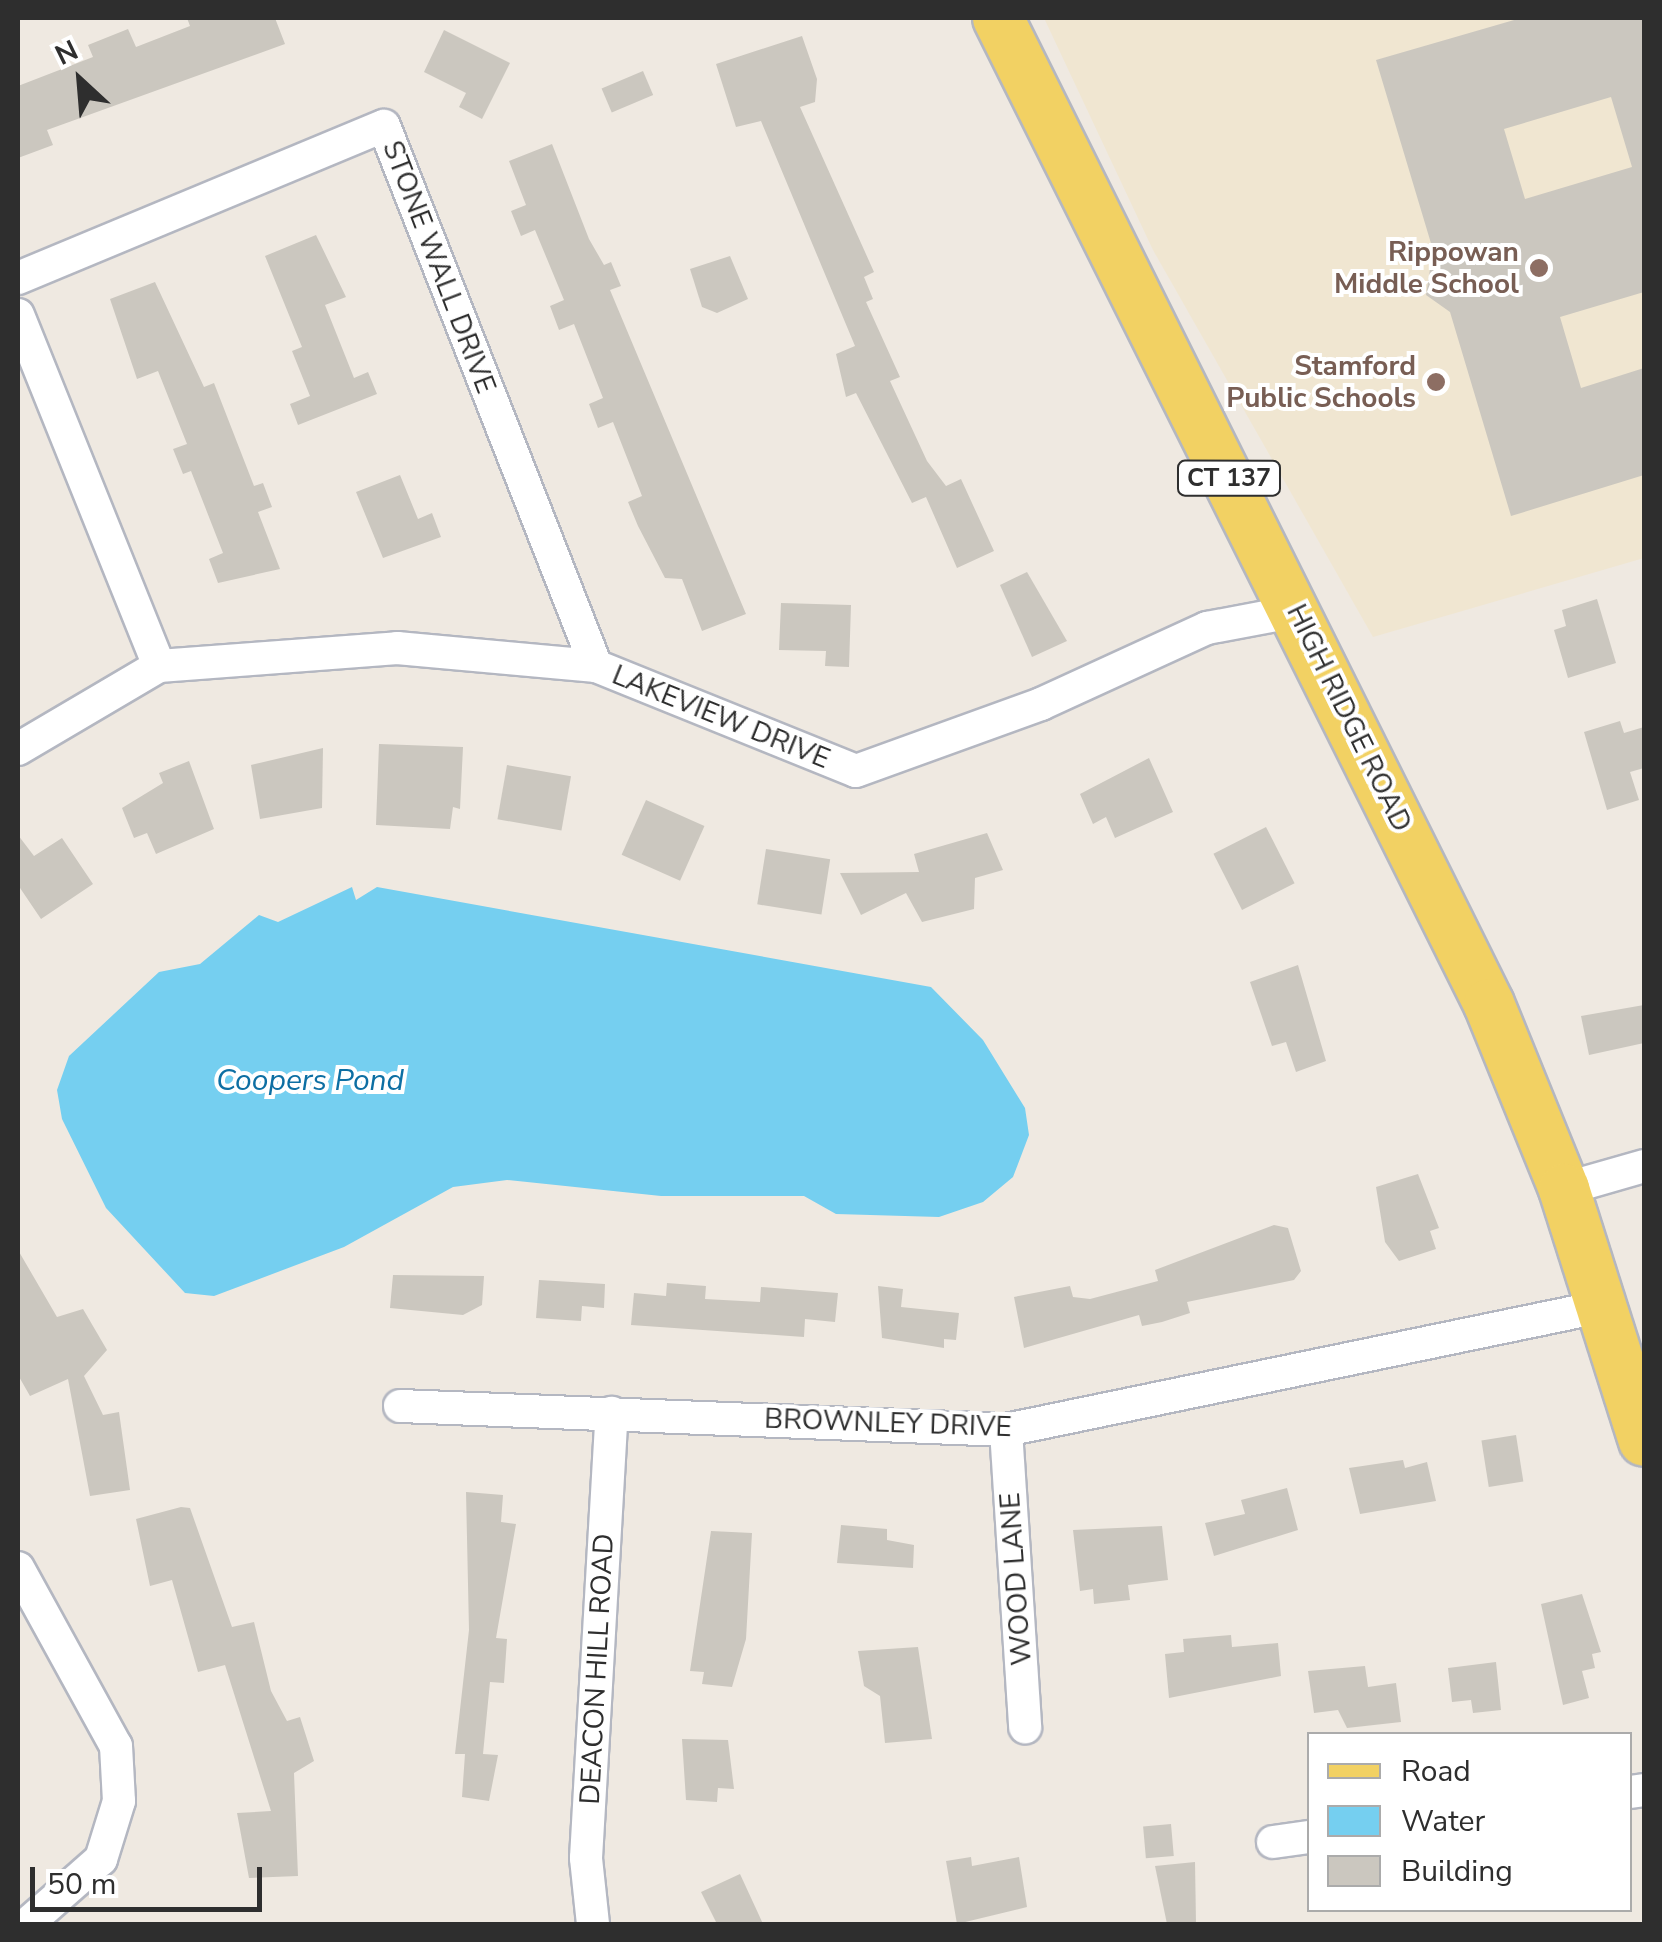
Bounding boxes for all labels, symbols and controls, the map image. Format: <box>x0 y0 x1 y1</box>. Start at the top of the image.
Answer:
north arrow <box>30 30 130 130</box>
text: N <box>49 31 85 75</box>
street label: STONE WALL DRIVE <box>375 136 503 398</box>
place label: Rippowan Middle School <box>1334 235 1519 301</box>
marker: Rippowan Middle School <box>1528 257 1550 279</box>
place label: Stamford Public Schools <box>1226 349 1416 415</box>
marker: Stamford Public Schools <box>1425 371 1447 393</box>
road number: CT 137 <box>1176 458 1282 498</box>
street label: HIGH RIDGE ROAD <box>1279 599 1419 837</box>
street label: LAKEVIEW DRIVE <box>607 658 835 776</box>
water label: Coopers Pond <box>216 1063 404 1099</box>
street label: BROWNLEY DRIVE <box>764 1402 1012 1444</box>
street label: WOOD LANE <box>993 1491 1039 1667</box>
street label: DEACON HILL ROAD <box>573 1533 621 1805</box>
legend <box>1307 1732 1632 1912</box>
text: Road <box>1401 1751 1471 1792</box>
text: Water <box>1401 1801 1485 1842</box>
scale bar <box>35 1847 268 1909</box>
text: Building <box>1401 1851 1513 1892</box>
text: 50 m <box>47 1864 116 1905</box>

